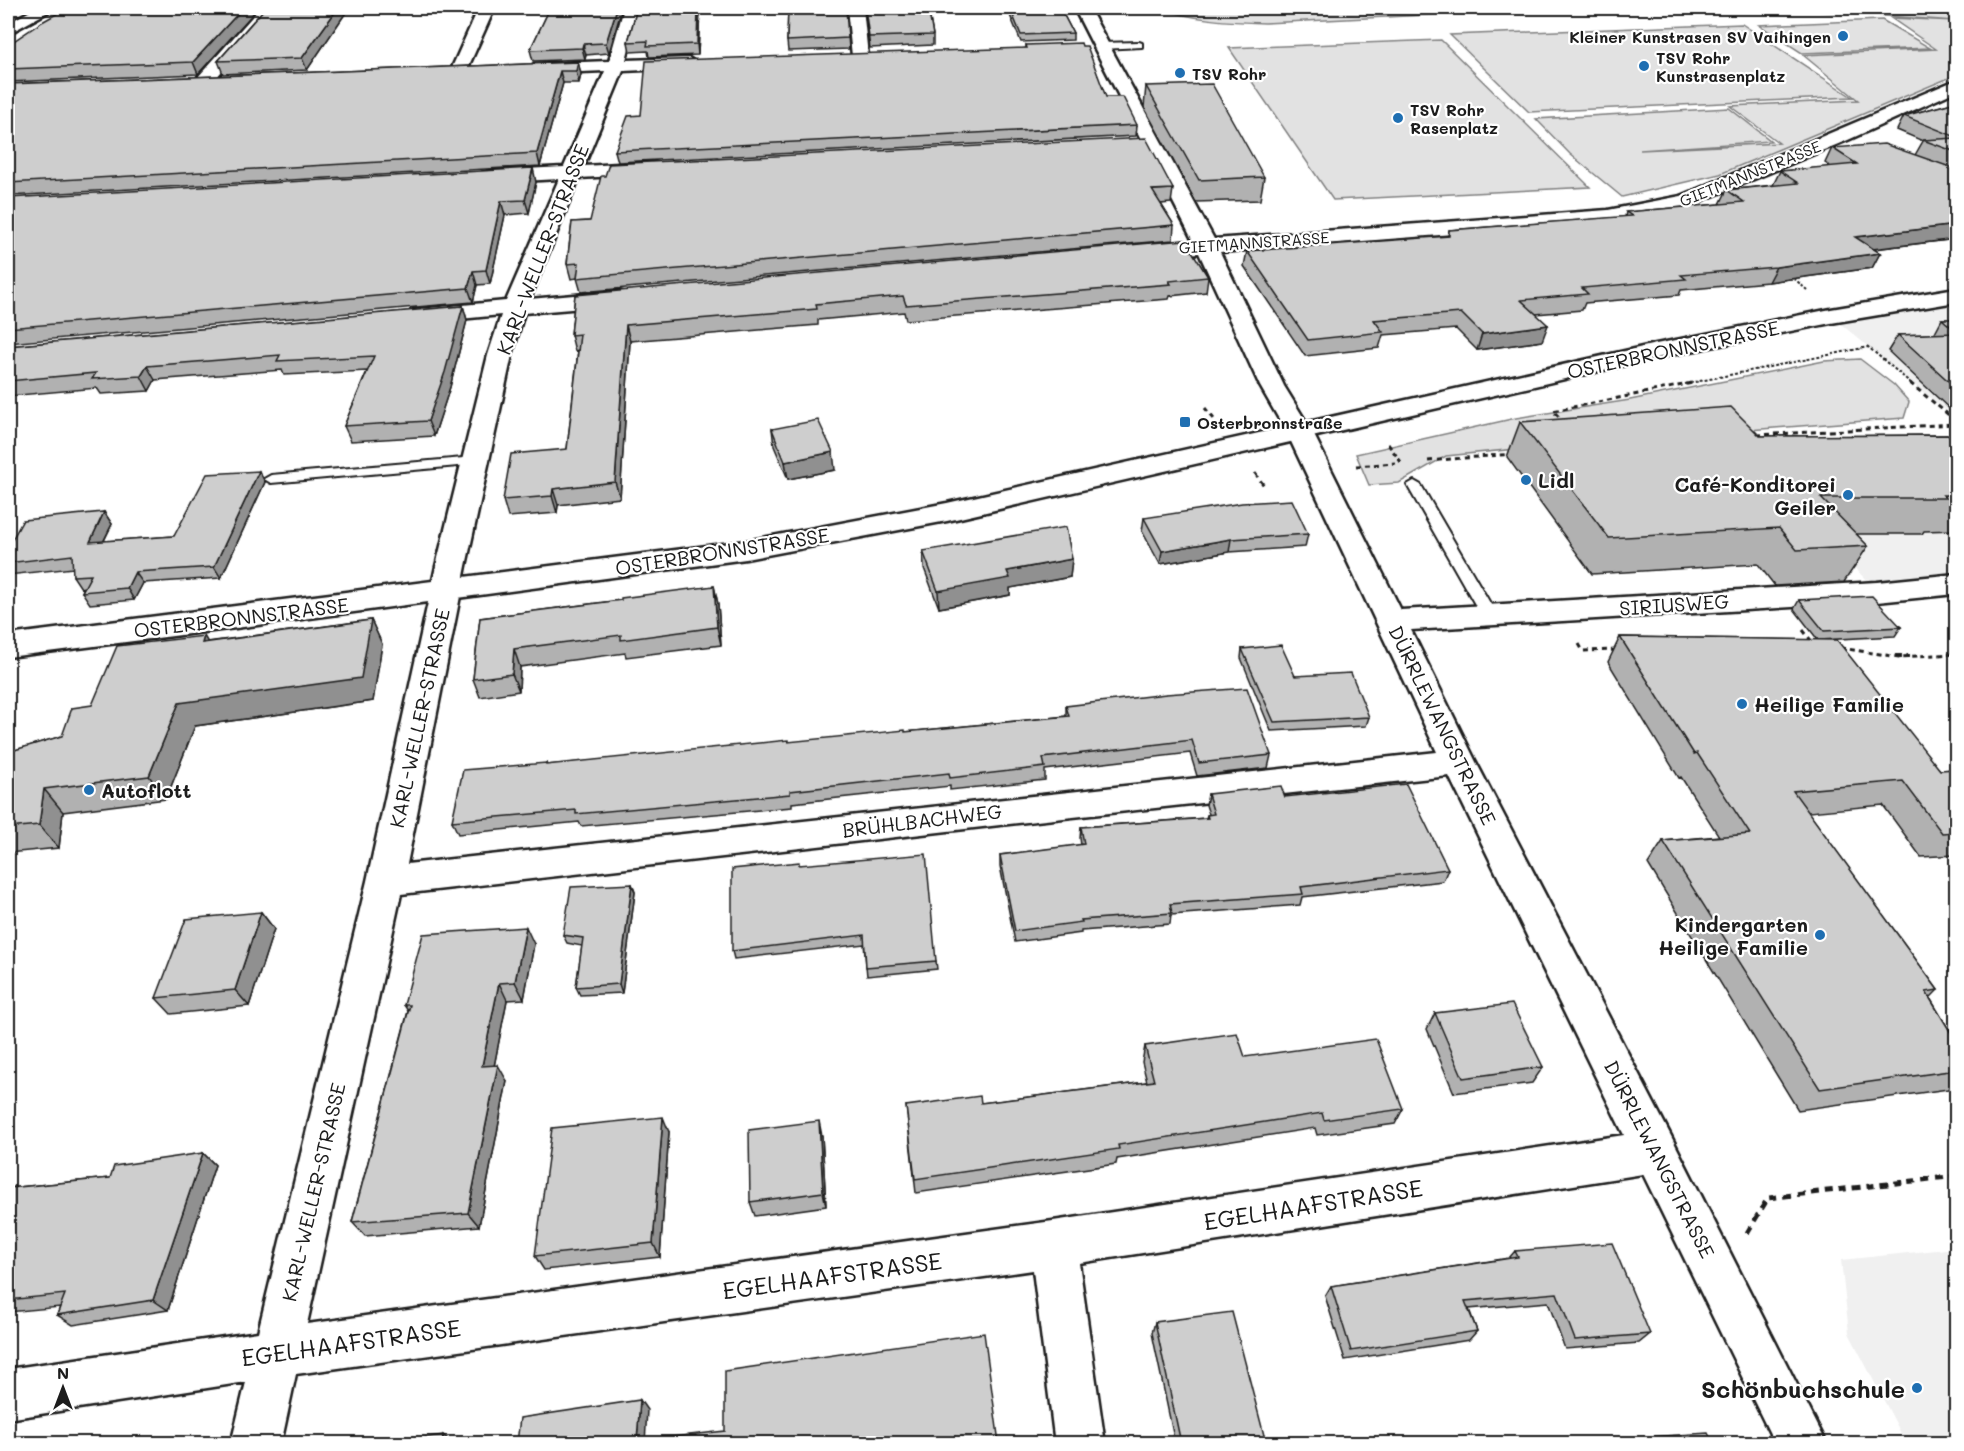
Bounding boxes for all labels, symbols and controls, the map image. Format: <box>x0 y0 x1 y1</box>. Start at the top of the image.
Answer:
place label: Kleiner Kunstrasen SV Vaihingen <box>1569 26 1831 47</box>
marker: Kleiner Kunstrasen SV Vaihingen <box>1836 29 1850 43</box>
place label: TSV Rohr Kunstrasenplatz <box>1656 47 1785 86</box>
marker: TSV Rohr Kunstrasenplatz <box>1637 59 1651 73</box>
place label: TSV Rohr <box>1192 63 1266 84</box>
marker: TSV Rohr <box>1173 66 1187 80</box>
place label: TSV Rohr Rasenplatz <box>1410 99 1498 138</box>
marker: TSV Rohr Rasenplatz <box>1391 111 1405 125</box>
street label: GIETMANNSTRASSE <box>1676 135 1824 211</box>
street label: KARL-WELLER-STRASSE <box>490 140 594 358</box>
street label: GIETMANNSTRASSE <box>1178 226 1330 258</box>
street label: OSTERBRONNSTRASSE <box>1565 314 1781 384</box>
place label: Osterbronnstraße <box>1197 412 1343 433</box>
marker: Osterbronnstraße <box>1178 415 1192 429</box>
place label: Lidl <box>1538 467 1574 493</box>
place label: Café-Konditorei Geiler <box>1674 471 1836 520</box>
marker: Lidl <box>1519 473 1533 487</box>
marker: Café-Konditorei Geiler <box>1841 488 1855 502</box>
street label: OSTERBRONNSTRASSE <box>613 521 831 581</box>
street label: SIRIUSWEG <box>1618 587 1730 621</box>
street label: OSTERBRONNSTRASSE <box>132 591 350 643</box>
street label: KARL-WELLER-STRASSE <box>383 606 455 830</box>
street label: DÜRRLEWANGSTRASSE <box>1383 621 1503 829</box>
place label: Heilige Familie <box>1754 691 1904 717</box>
marker: Heilige Familie <box>1735 697 1749 711</box>
place label: Autoflott <box>101 777 191 803</box>
marker: Autoflott <box>82 783 96 797</box>
street label: BRÜHLBACHWEG <box>841 797 1004 843</box>
place label: Kindergarten Heilige Familie <box>1658 911 1808 960</box>
marker: Kindergarten Heilige Familie <box>1813 928 1827 942</box>
street label: DÜRRLEWANGSTRASSE <box>1599 1056 1721 1262</box>
street label: KARL-WELLER-STRASSE <box>275 1080 351 1304</box>
street label: EGELHAAFSTRASSE <box>1201 1171 1425 1237</box>
street label: EGELHAAFSTRASSE <box>720 1244 944 1306</box>
street label: EGELHAAFSTRASSE <box>239 1311 463 1373</box>
north arrow <box>33 1358 93 1418</box>
text: N <box>57 1362 69 1383</box>
place label: Schönbuchschule <box>1701 1373 1905 1404</box>
marker: Schönbuchschule <box>1910 1381 1924 1395</box>

